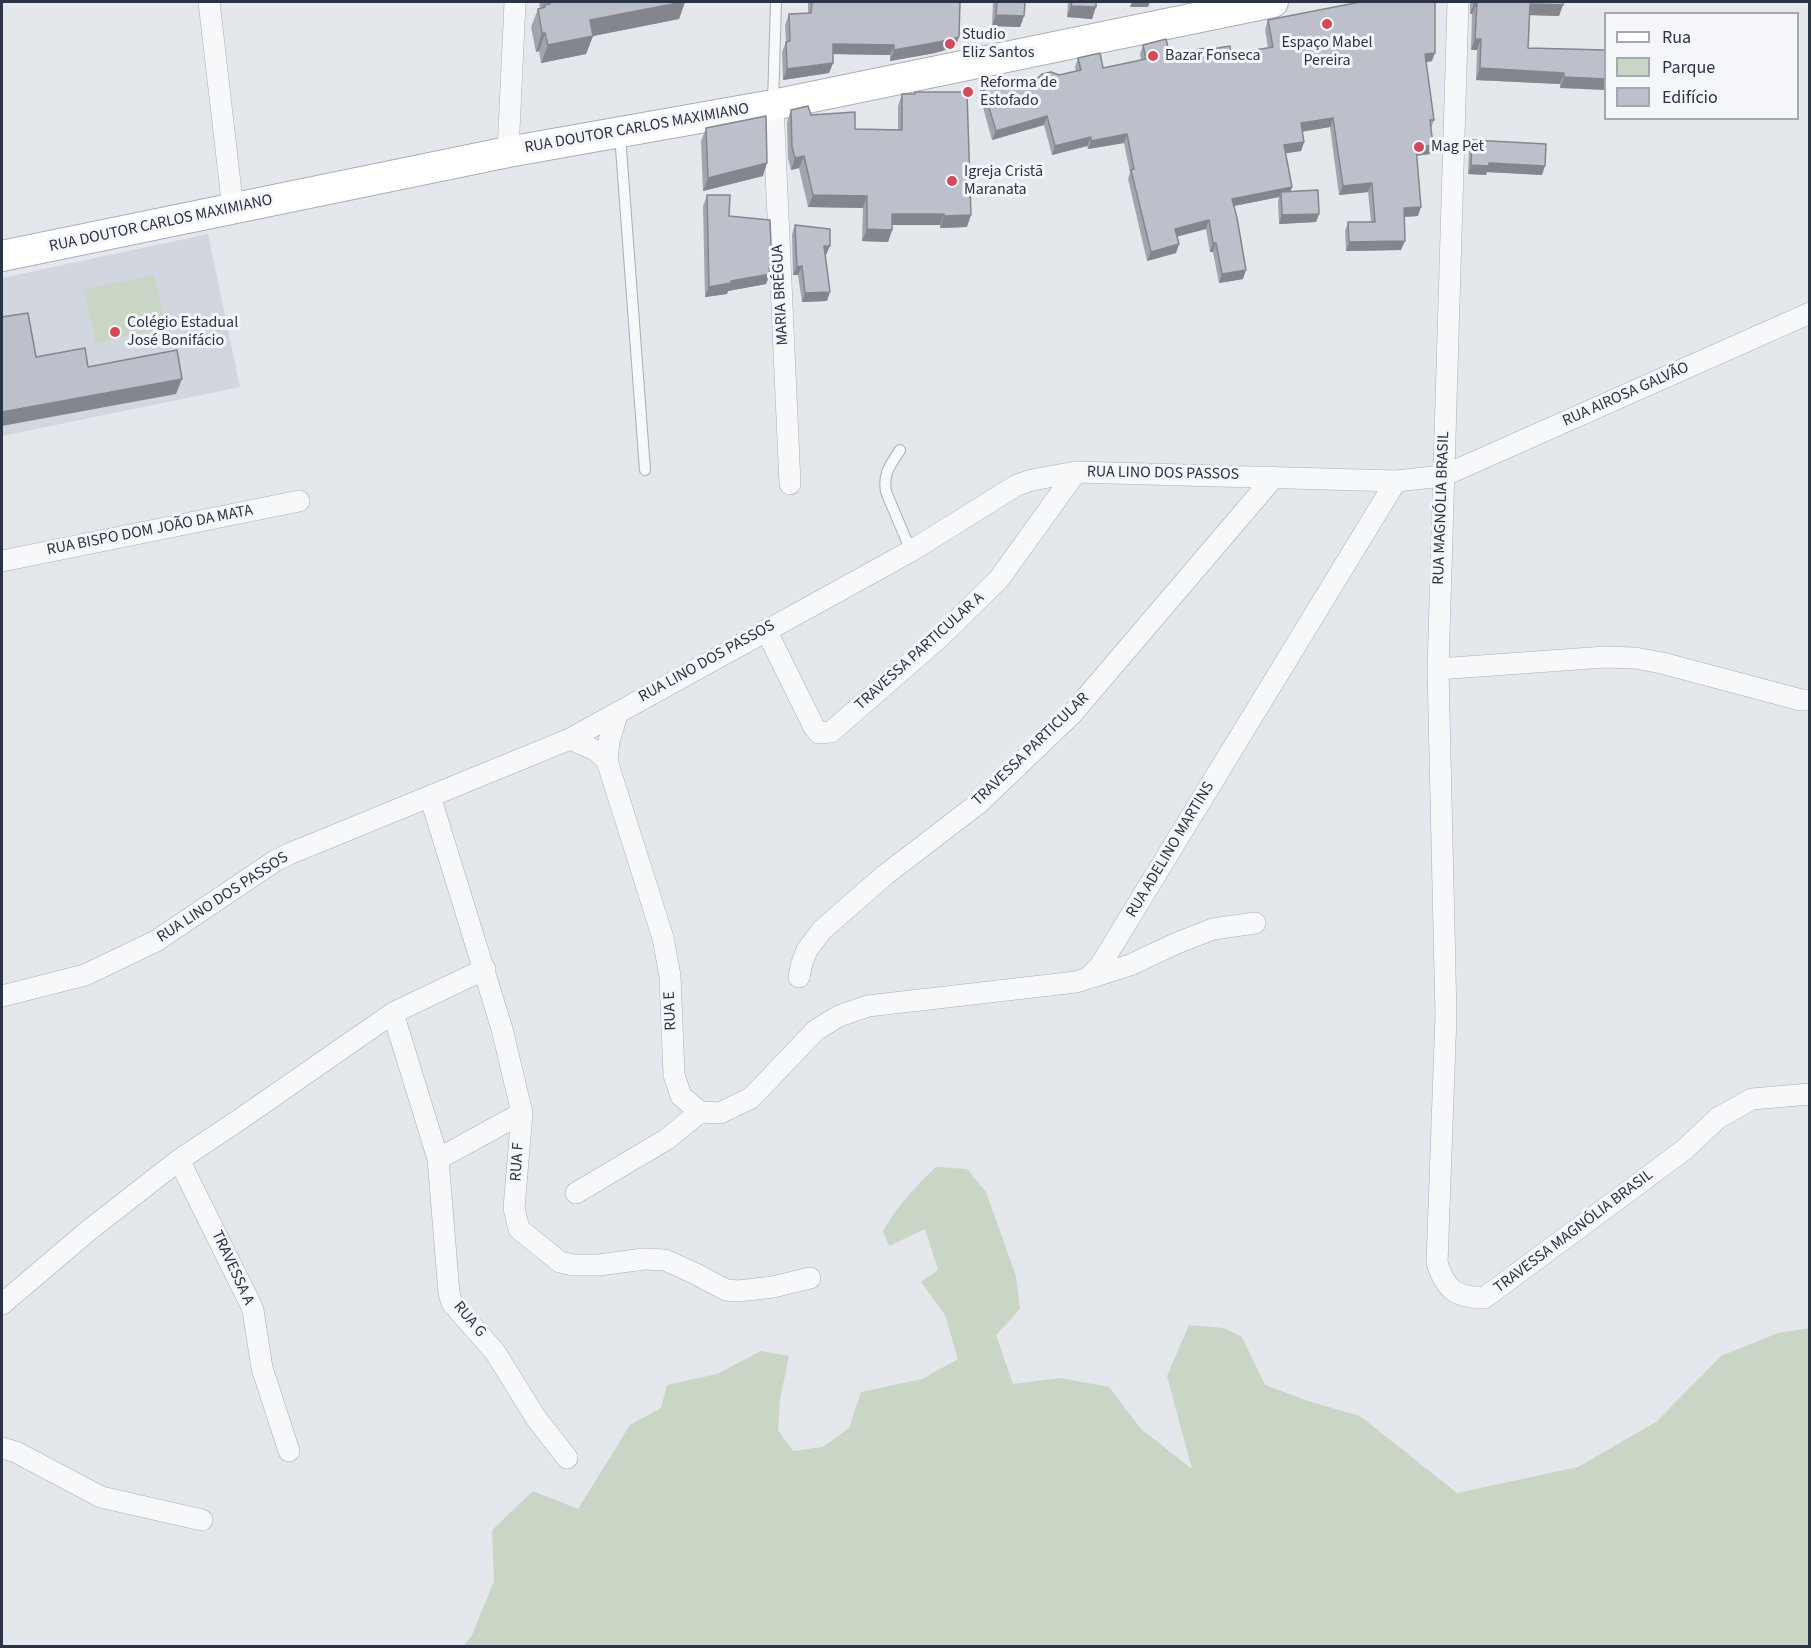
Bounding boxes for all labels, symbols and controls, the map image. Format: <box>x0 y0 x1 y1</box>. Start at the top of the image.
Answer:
legend <box>1604 12 1799 120</box>
marker: Espaço Mabel Pereira <box>1320 17 1334 31</box>
place label: Studio Eliz Santos <box>962 25 1034 63</box>
text: Rua <box>1662 25 1691 50</box>
place label: Espaço Mabel Pereira <box>1281 33 1373 71</box>
marker: Studio Eliz Santos <box>943 37 957 51</box>
place label: Bazar Fonseca <box>1165 46 1261 66</box>
marker: Bazar Fonseca <box>1146 49 1160 63</box>
text: Parque <box>1662 55 1715 80</box>
place label: Reforma de Estofado <box>980 73 1057 111</box>
marker: Reforma de Estofado <box>961 85 975 99</box>
text: Edifício <box>1662 85 1718 110</box>
street label: RUA DOUTOR CARLOS MAXIMIANO <box>523 100 751 158</box>
place label: Mag Pet <box>1431 137 1484 157</box>
marker: Mag Pet <box>1412 140 1426 154</box>
place label: Igreja Cristã Maranata <box>964 162 1043 200</box>
marker: Igreja Cristã Maranata <box>945 174 959 188</box>
street label: RUA DOUTOR CARLOS MAXIMIANO <box>48 191 274 257</box>
street label: MARIA BRÉGUA <box>769 244 793 346</box>
place label: Colégio Estadual José Bonifácio <box>127 313 238 351</box>
marker: Colégio Estadual José Bonifácio <box>108 325 122 339</box>
street label: RUA AIROSA GALVÃO <box>1560 358 1692 432</box>
street label: RUA MAGNÓLIA BRASIL <box>1430 431 1454 585</box>
street label: RUA LINO DOS PASSOS <box>1087 463 1239 485</box>
street label: RUA BISPO DOM JOÃO DA MATA <box>45 502 255 560</box>
street label: TRAVESSA PARTICULAR A <box>852 589 988 715</box>
street label: RUA LINO DOS PASSOS <box>636 617 778 707</box>
street label: TRAVESSA PARTICULAR <box>969 689 1093 811</box>
street label: RUA ADELINO MARTINS <box>1123 779 1219 921</box>
street label: RUA LINO DOS PASSOS <box>154 848 292 948</box>
street label: RUA E <box>661 991 681 1031</box>
street label: RUA F <box>507 1142 529 1182</box>
street label: TRAVESSA MAGNÓLIA BRASIL <box>1491 1166 1657 1298</box>
street label: TRAVESSA A <box>206 1228 258 1308</box>
street label: RUA G <box>448 1298 490 1342</box>

